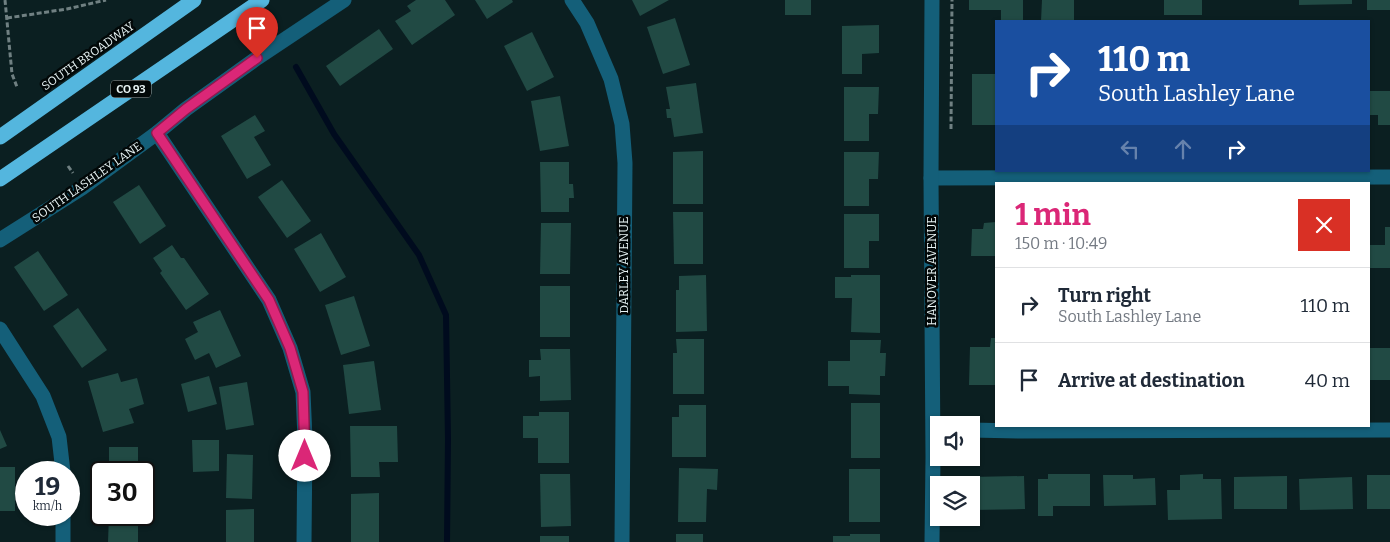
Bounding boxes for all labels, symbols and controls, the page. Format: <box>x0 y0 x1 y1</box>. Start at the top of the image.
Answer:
pin <box>236 7 278 58</box>
icon: arrive <box>243 14 271 42</box>
street label: SOUTH BROADWAY <box>39 19 137 93</box>
text: 110 m <box>1098 38 1190 80</box>
icon: right <box>1015 40 1080 105</box>
road number: CO 93 <box>111 80 151 98</box>
text: South Lashley Lane <box>1098 80 1295 107</box>
icon: left <box>1116 135 1144 163</box>
icon: ahead <box>1169 135 1197 163</box>
icon: right <box>1222 135 1250 163</box>
street label: SOUTH LASHLEY LANE <box>30 139 144 225</box>
text: 1 min <box>1015 197 1091 233</box>
button: close <box>1298 199 1350 251</box>
street label: HANOVER AVENUE <box>925 216 939 326</box>
street label: DARLEY AVENUE <box>617 217 631 313</box>
text: 150 m · 10:49 <box>1015 234 1107 253</box>
text: Turn right <box>1058 284 1151 307</box>
icon: right <box>1015 291 1043 319</box>
text: 110 m <box>1300 294 1350 317</box>
text: South Lashley Lane <box>1058 307 1201 326</box>
icon: arrive <box>1015 366 1043 394</box>
text: Arrive at destination <box>1058 369 1245 392</box>
text: 40 m <box>1305 369 1350 392</box>
map controls <box>930 416 980 526</box>
button: sound <box>930 416 980 466</box>
position arrow <box>278 429 330 481</box>
speed limit sign: 30 <box>90 461 155 526</box>
text: 19 <box>35 472 60 502</box>
button: layers <box>930 476 980 526</box>
text: km/h <box>33 499 62 513</box>

